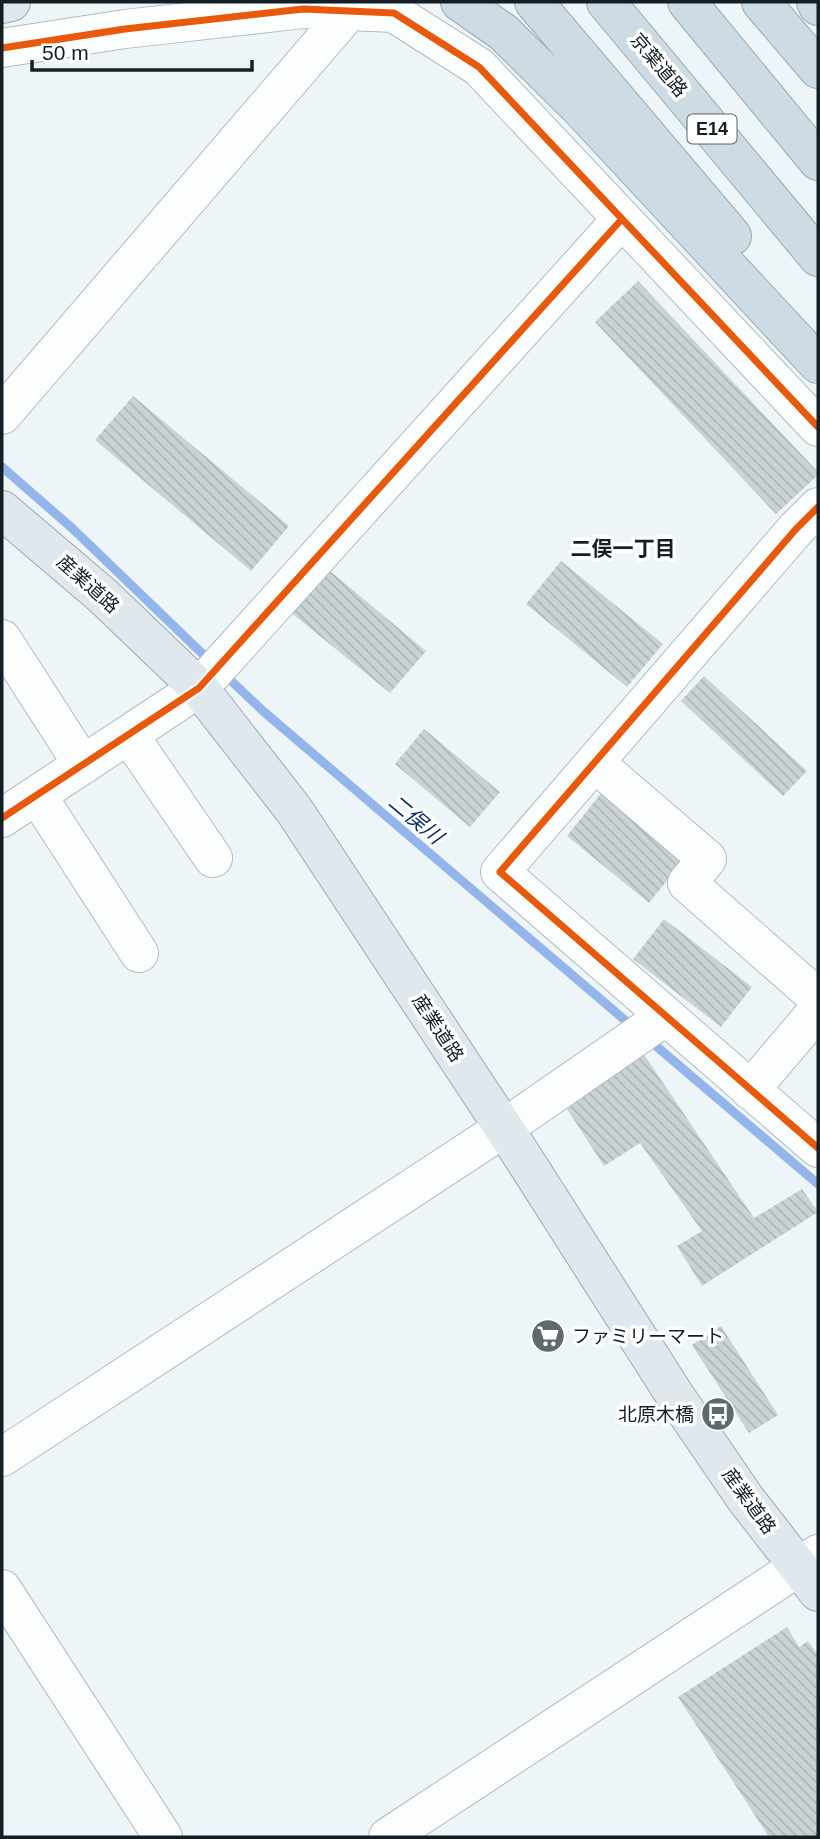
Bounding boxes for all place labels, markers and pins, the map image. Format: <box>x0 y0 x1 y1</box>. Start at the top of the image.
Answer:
supermarket icon: ファミリーマート <box>529 1317 567 1355</box>
place label: ファミリーマート <box>572 1326 724 1347</box>
bus stop icon: 北原木橋 <box>699 1395 737 1433</box>
place label: 北原木橋 <box>618 1404 694 1425</box>

